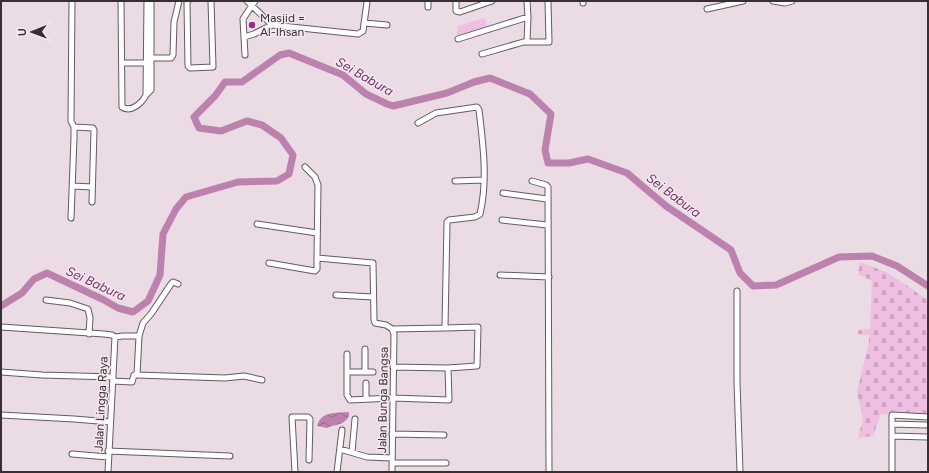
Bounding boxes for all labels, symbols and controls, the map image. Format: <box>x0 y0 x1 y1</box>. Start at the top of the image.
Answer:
place label: Masjid = Al-Ihsan <box>260 11 305 39</box>
north arrow <box>12 12 52 52</box>
marker: Masjid = Al-Ihsan <box>247 20 257 30</box>
text: U <box>16 28 29 36</box>
water label: Sei Babura <box>333 54 396 99</box>
water label: Sei Babura <box>644 170 704 221</box>
water label: Sei Babura <box>64 263 128 304</box>
street label: Jalan Bunga Bangsa <box>375 347 391 453</box>
street label: Jalan Lingga Raya <box>92 356 110 452</box>

